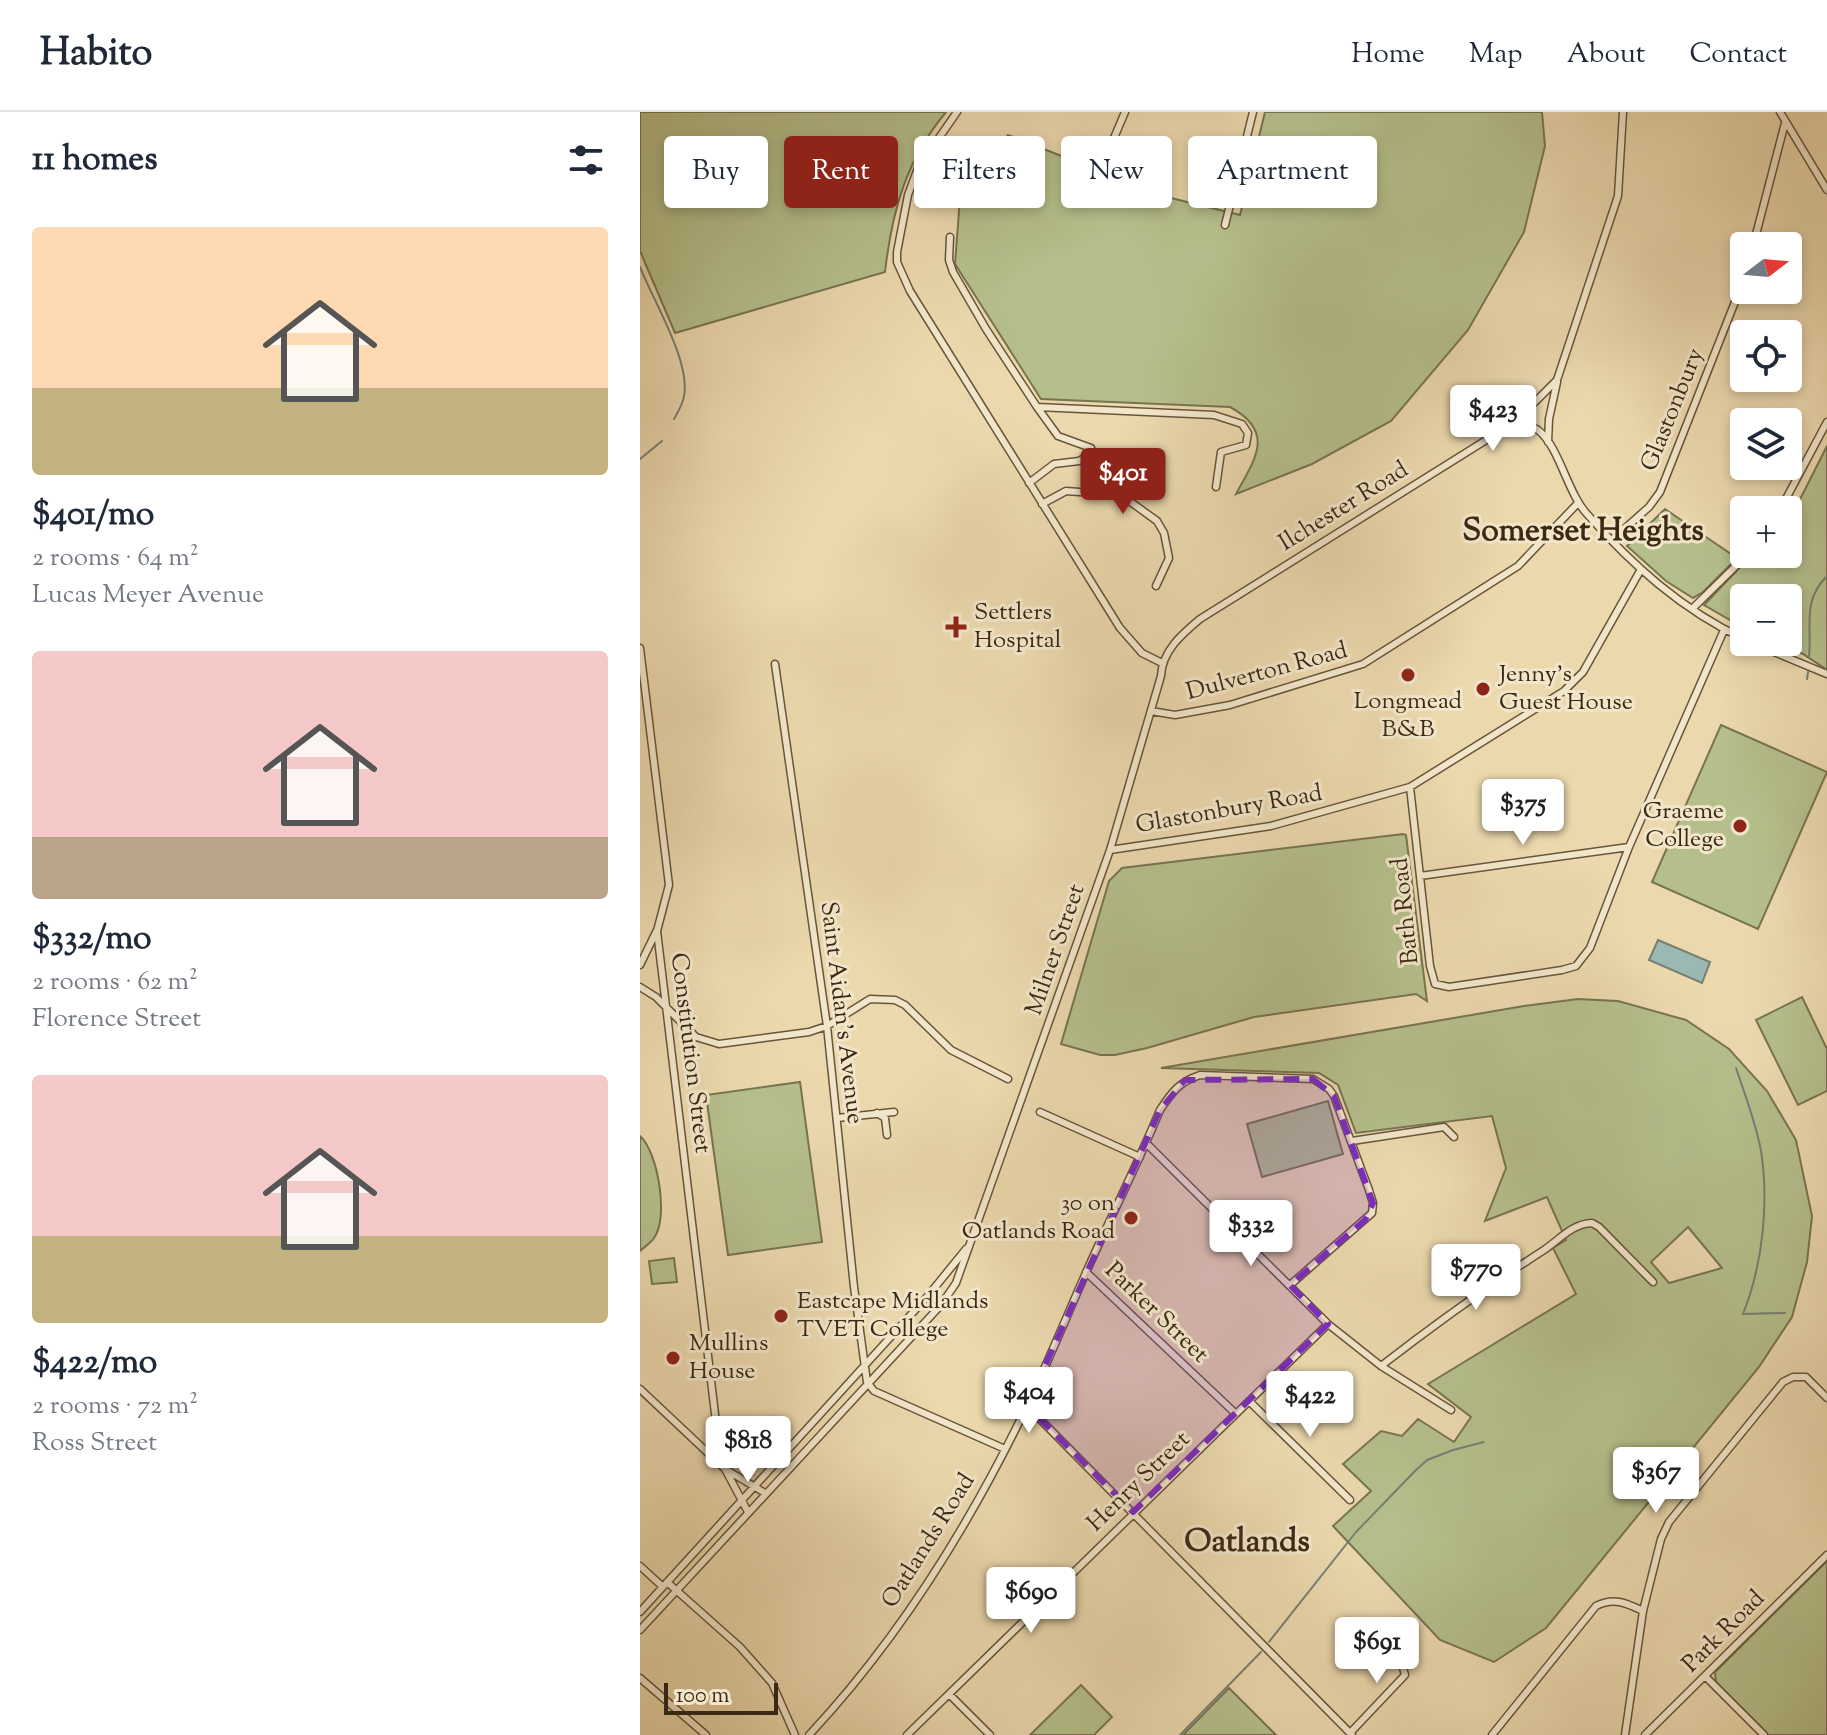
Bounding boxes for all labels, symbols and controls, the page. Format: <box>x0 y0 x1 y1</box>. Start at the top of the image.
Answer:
text: Habito <box>40 28 152 82</box>
text: Home <box>1351 35 1425 75</box>
text: Map <box>1469 35 1523 75</box>
text: About <box>1567 35 1645 75</box>
text: Contact <box>1689 35 1787 75</box>
text: 11 homes <box>32 136 158 185</box>
chip: Buy <box>664 136 768 208</box>
chip: Rent <box>784 136 898 208</box>
chip: Filters <box>914 136 1045 208</box>
chip: New <box>1061 136 1172 208</box>
chip: Apartment <box>1188 136 1377 208</box>
icon: filters <box>564 138 608 182</box>
north arrow <box>1730 232 1802 304</box>
map controls <box>1730 232 1802 656</box>
icon: home <box>248 279 392 423</box>
button: locate <box>1730 320 1802 392</box>
street label: Glastonbury <box>1633 343 1713 477</box>
pin: $423 <box>1446 385 1540 453</box>
text: $423 <box>1468 392 1518 429</box>
button: layers <box>1730 408 1802 480</box>
pin: $401 <box>1076 448 1170 516</box>
street label: Ilchester Road <box>1273 453 1416 560</box>
text: $401 <box>1098 455 1148 492</box>
text: $401/mo <box>32 491 154 540</box>
button: + <box>1730 496 1802 568</box>
district label: Somerset Heights <box>1462 509 1704 555</box>
text: 2 rooms · 64 m² <box>32 540 199 577</box>
text: Lucas Meyer Avenue <box>32 577 264 614</box>
button: − <box>1730 584 1802 656</box>
place label: Settlers Hospital <box>974 596 1062 658</box>
marker: Settlers Hospital <box>945 616 967 638</box>
street label: Dulverton Road <box>1182 634 1352 710</box>
place label: Jenny's Guest House <box>1497 658 1633 720</box>
marker: Longmead B&B <box>1399 666 1417 684</box>
marker: Jenny's Guest House <box>1474 680 1492 698</box>
place label: Longmead B&B <box>1354 685 1463 747</box>
icon: home <box>248 703 392 847</box>
street label: Glastonbury Road <box>1133 777 1325 843</box>
pin: $375 <box>1476 779 1570 847</box>
text: $375 <box>1500 786 1546 823</box>
place label: Graeme College <box>1643 795 1724 857</box>
marker: Graeme College <box>1731 817 1749 835</box>
street label: Bath Road <box>1383 855 1429 966</box>
street label: Milner Street <box>1018 880 1094 1020</box>
street label: Saint Aidan's Avenue <box>810 900 872 1126</box>
text: $332/mo <box>32 915 152 964</box>
street label: Constitution Street <box>661 951 719 1155</box>
text: 2 rooms · 62 m² <box>32 964 198 1001</box>
text: Florence Street <box>32 1001 201 1038</box>
icon: home <box>248 1127 392 1271</box>
place label: 30 on Oatlands Road <box>962 1187 1115 1249</box>
pin: $332 <box>1204 1200 1298 1268</box>
text: $332 <box>1227 1207 1275 1244</box>
marker: 30 on Oatlands Road <box>1122 1209 1140 1227</box>
pin: $770 <box>1429 1244 1523 1312</box>
text: $770 <box>1449 1251 1503 1288</box>
street label: Parker Street <box>1096 1255 1216 1371</box>
place label: Eastcape Midlands TVET College <box>797 1285 989 1347</box>
marker: Eastcape Midlands TVET College <box>772 1307 790 1325</box>
place label: Mullins House <box>689 1327 768 1389</box>
text: $422/mo <box>32 1339 157 1388</box>
marker: Mullins House <box>664 1349 682 1367</box>
pin: $404 <box>982 1367 1076 1435</box>
pin: $422 <box>1263 1371 1357 1439</box>
text: $404 <box>1003 1374 1055 1411</box>
text: $422 <box>1284 1378 1336 1415</box>
text: 2 rooms · 72 m² <box>32 1388 198 1425</box>
pin: $818 <box>701 1416 795 1484</box>
text: $818 <box>724 1423 772 1460</box>
street label: Henry Street <box>1080 1424 1198 1540</box>
text: Ross Street <box>32 1425 157 1462</box>
pin: $367 <box>1609 1447 1703 1515</box>
text: $367 <box>1631 1454 1681 1491</box>
street label: Oatlands Road <box>874 1467 984 1615</box>
district label: Oatlands <box>1184 1520 1310 1566</box>
pin: $690 <box>984 1567 1078 1635</box>
text: $690 <box>1004 1574 1058 1611</box>
street label: Park Road <box>1675 1583 1773 1681</box>
pin: $691 <box>1330 1617 1424 1685</box>
text: $691 <box>1353 1624 1401 1661</box>
scale bar <box>664 1679 778 1715</box>
text: 100 m <box>676 1681 729 1713</box>

